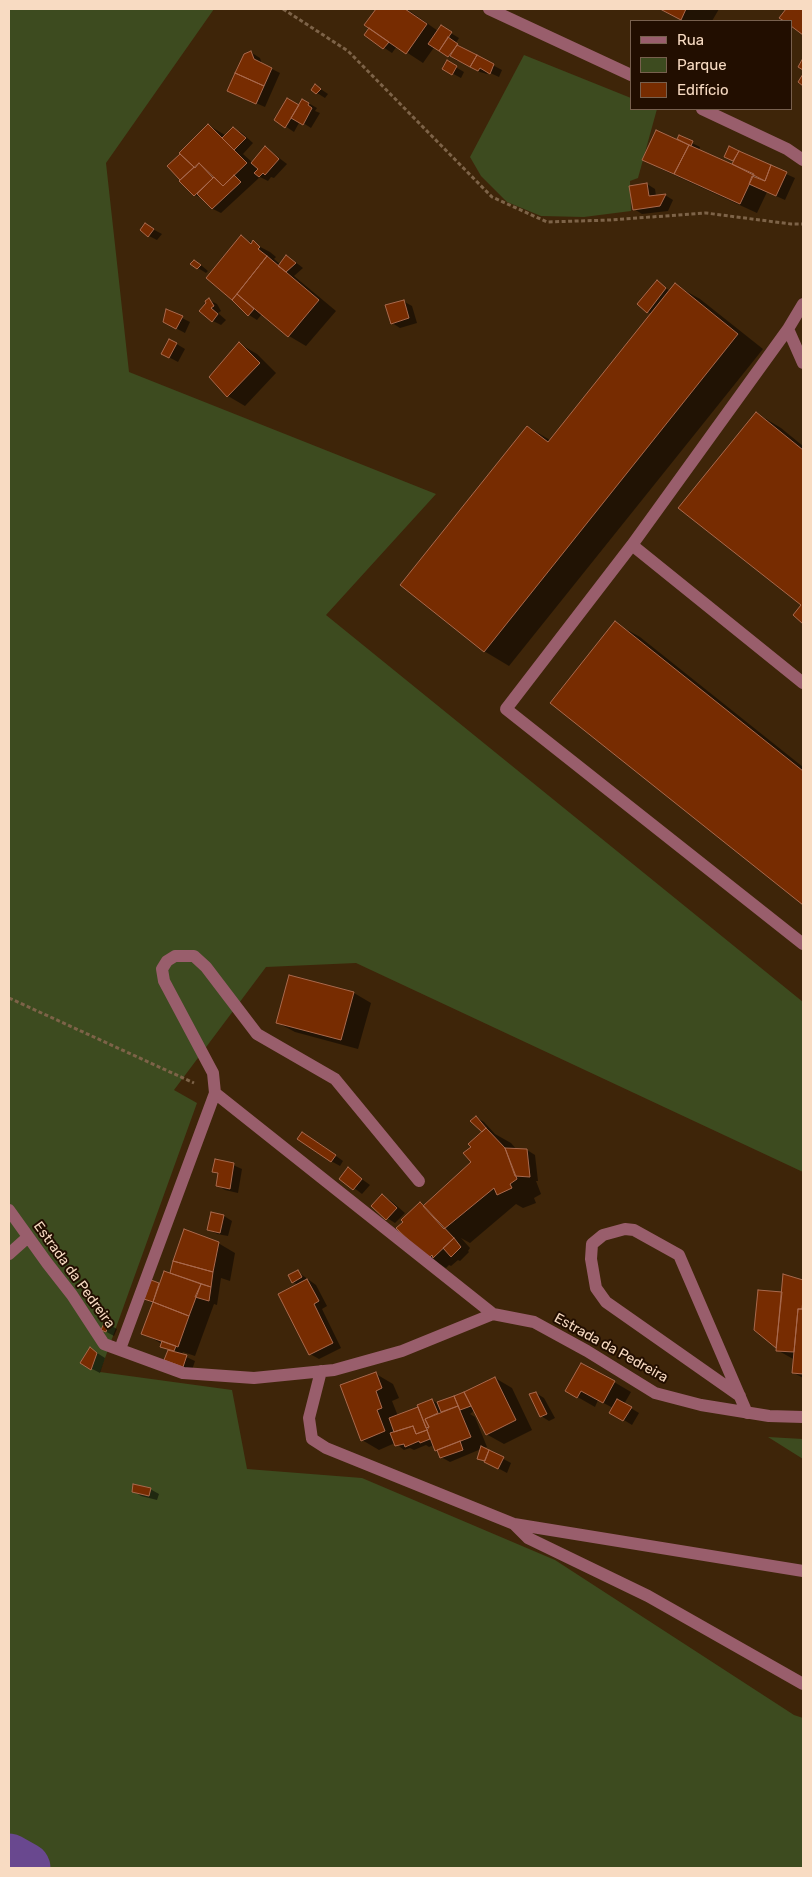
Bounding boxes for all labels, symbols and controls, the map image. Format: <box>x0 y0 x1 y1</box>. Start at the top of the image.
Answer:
legend <box>630 20 792 110</box>
text: Rua <box>677 31 704 49</box>
text: Parque <box>677 56 727 74</box>
text: Edifício <box>677 81 729 99</box>
street label: Estrada da Pedreira <box>30 1219 118 1331</box>
street label: Estrada da Pedreira <box>551 1310 671 1386</box>

